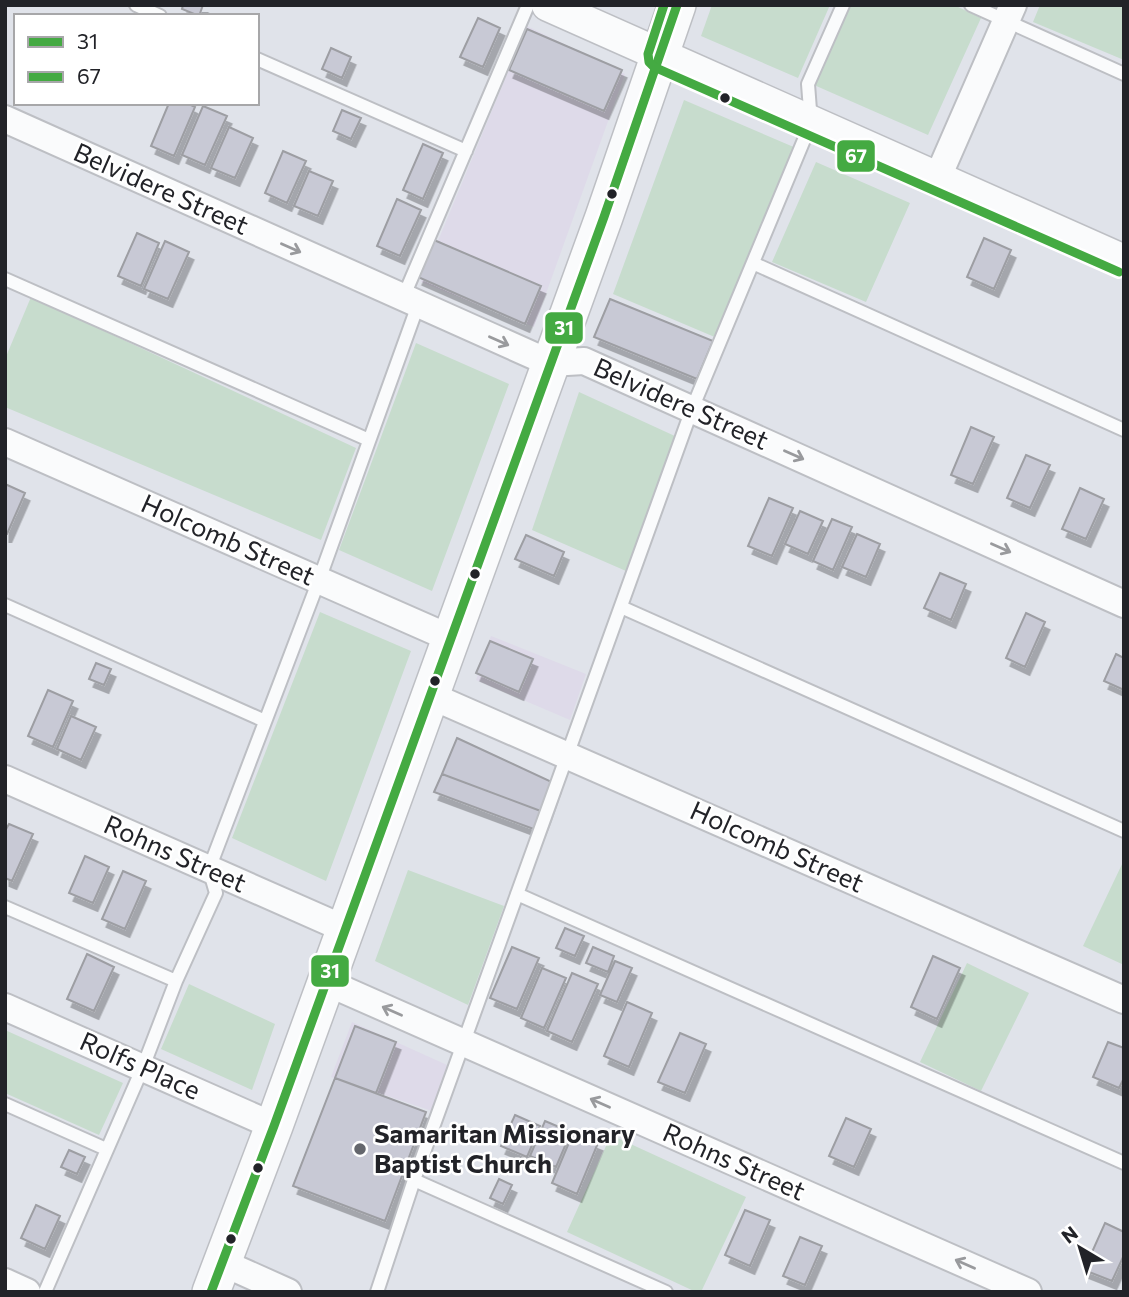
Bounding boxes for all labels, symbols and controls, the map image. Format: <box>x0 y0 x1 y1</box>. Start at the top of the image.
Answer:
legend <box>14 14 259 105</box>
text: 31 <box>77 28 98 53</box>
text: 67 <box>77 63 101 88</box>
unlabelled marker <box>718 91 732 105</box>
street label: Belvidere Street <box>69 135 254 240</box>
line badge: 67 <box>836 139 876 173</box>
text: 67 <box>845 144 867 167</box>
unlabelled marker <box>605 187 619 201</box>
one-way arrow <box>280 242 301 255</box>
line badge: 31 <box>544 311 584 345</box>
text: 31 <box>554 316 574 339</box>
one-way arrow <box>487 335 509 348</box>
street label: Belvidere Street <box>589 350 774 455</box>
one-way arrow <box>783 449 804 462</box>
street label: Holcomb Street <box>137 487 320 591</box>
one-way arrow <box>990 542 1012 555</box>
unlabelled marker <box>468 567 482 581</box>
unlabelled marker <box>428 674 442 688</box>
street label: Holcomb Street <box>686 794 869 898</box>
street label: Rohns Street <box>100 808 251 898</box>
line badge: 31 <box>310 954 350 988</box>
text: 31 <box>320 959 340 982</box>
one-way arrow <box>382 1004 403 1017</box>
street label: Rolfs Place <box>76 1024 206 1105</box>
one-way arrow <box>590 1096 611 1109</box>
street label: Rohns Street <box>659 1116 810 1206</box>
place label: Samaritan Missionary Baptist Church <box>374 1117 635 1178</box>
marker: Samaritan Missionary Baptist Church <box>352 1141 368 1157</box>
unlabelled marker <box>251 1161 265 1175</box>
north arrow <box>1045 1213 1115 1283</box>
text: N <box>1057 1221 1082 1248</box>
unlabelled marker <box>224 1232 238 1246</box>
one-way arrow <box>955 1257 976 1270</box>

